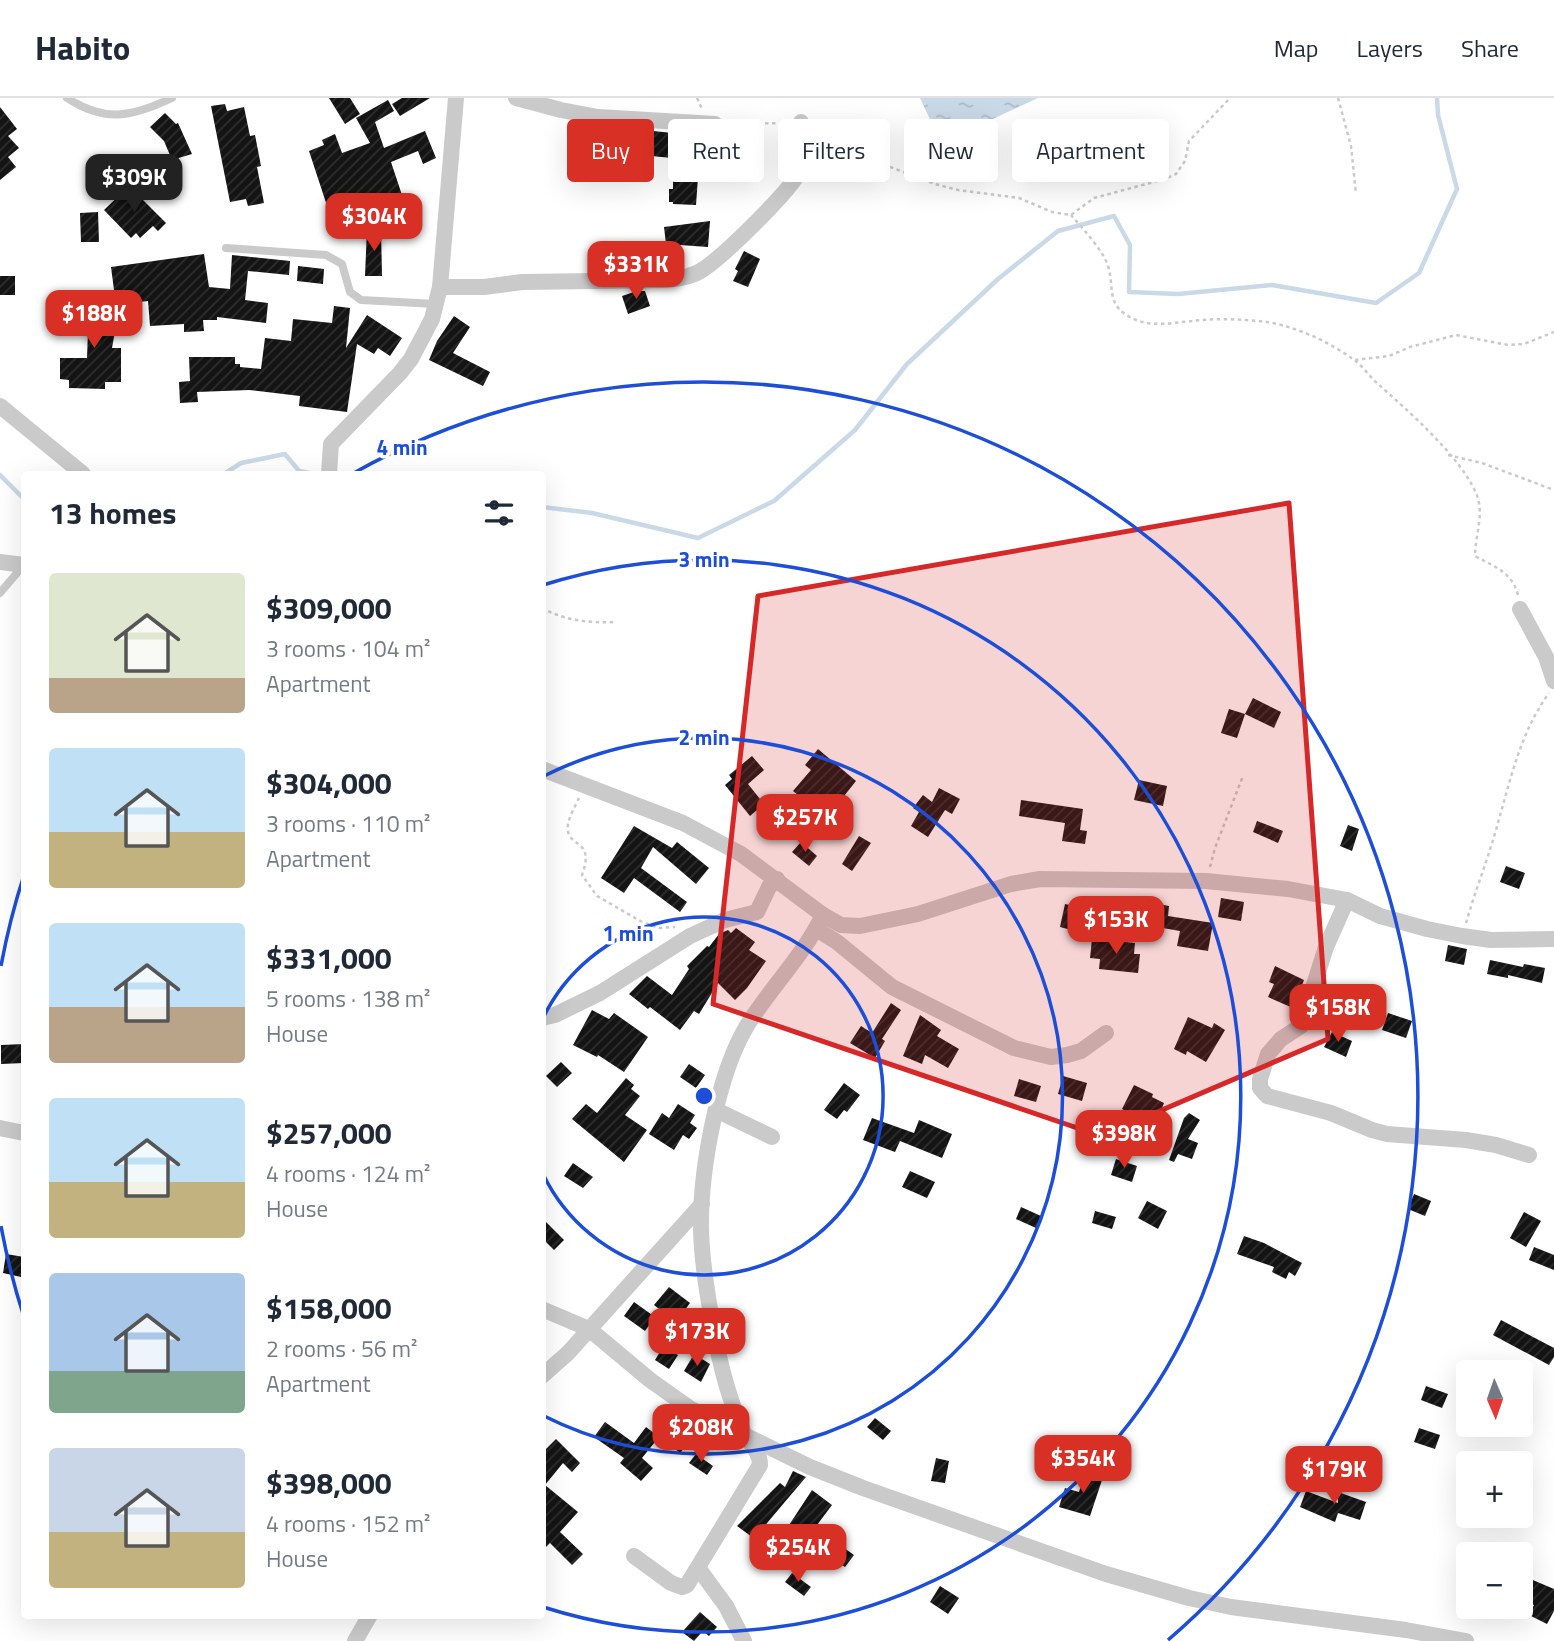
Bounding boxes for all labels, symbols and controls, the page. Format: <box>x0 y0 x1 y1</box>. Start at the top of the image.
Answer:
text: Habito <box>35 23 130 73</box>
text: Map <box>1274 30 1319 66</box>
text: Layers <box>1357 30 1423 66</box>
text: Share <box>1461 30 1519 66</box>
chip: Buy <box>567 119 654 182</box>
chip: Rent <box>668 119 764 182</box>
chip: Filters <box>778 119 890 182</box>
chip: New <box>904 119 998 182</box>
chip: Apartment <box>1012 119 1169 182</box>
pin: $309K <box>85 155 183 214</box>
text: $309K <box>101 159 167 194</box>
pin: $304K <box>325 194 423 253</box>
text: $304K <box>341 198 407 233</box>
pin: $331K <box>587 242 685 301</box>
text: $331K <box>603 246 669 281</box>
pin: $188K <box>45 290 143 350</box>
text: $188K <box>61 295 127 330</box>
text: 4 min <box>376 431 428 463</box>
text: 13 homes <box>49 490 176 536</box>
icon: filters <box>480 494 518 532</box>
text: 3 min <box>678 543 730 575</box>
text: $309,000 <box>266 585 392 631</box>
icon: home <box>105 601 189 685</box>
text: 3 rooms · 104 m² <box>266 631 430 666</box>
text: Apartment <box>266 666 371 701</box>
text: 2 min <box>678 721 730 753</box>
text: $304,000 <box>266 760 392 806</box>
icon: home <box>105 776 189 860</box>
pin: $257K <box>756 794 854 854</box>
text: $257K <box>772 799 838 834</box>
text: 3 rooms · 110 m² <box>266 806 430 841</box>
text: Apartment <box>266 841 371 876</box>
pin: $153K <box>1067 896 1165 956</box>
text: $153K <box>1083 901 1149 936</box>
text: 1 min <box>602 917 654 949</box>
text: $331,000 <box>266 935 392 981</box>
icon: home <box>105 951 189 1035</box>
text: 5 rooms · 138 m² <box>266 981 430 1016</box>
pin: $158K <box>1289 984 1387 1044</box>
text: $158K <box>1305 989 1371 1024</box>
text: House <box>266 1016 328 1051</box>
centre of rings <box>692 1084 716 1108</box>
text: $257,000 <box>266 1110 392 1156</box>
pin: $398K <box>1075 1110 1173 1170</box>
text: $398K <box>1091 1115 1157 1150</box>
icon: home <box>105 1126 189 1210</box>
text: 4 rooms · 124 m² <box>266 1156 430 1191</box>
text: House <box>266 1191 328 1226</box>
text: $158,000 <box>266 1285 392 1331</box>
icon: home <box>105 1301 189 1385</box>
pin: $173K <box>648 1308 746 1368</box>
text: $173K <box>664 1313 730 1348</box>
text: 2 rooms · 56 m² <box>266 1331 417 1366</box>
north arrow <box>1456 1360 1533 1437</box>
map controls <box>1456 1360 1533 1619</box>
text: Apartment <box>266 1366 371 1401</box>
pin: $208K <box>652 1404 750 1464</box>
text: $208K <box>668 1409 734 1444</box>
pin: $354K <box>1034 1436 1132 1495</box>
text: $354K <box>1050 1440 1116 1475</box>
pin: $179K <box>1285 1446 1383 1506</box>
text: $179K <box>1301 1451 1367 1486</box>
button: + <box>1456 1451 1533 1528</box>
text: $398,000 <box>266 1460 392 1506</box>
icon: home <box>105 1476 189 1560</box>
text: 4 rooms · 152 m² <box>266 1506 430 1541</box>
pin: $254K <box>749 1524 847 1584</box>
text: $254K <box>765 1529 831 1564</box>
text: House <box>266 1541 328 1576</box>
button: − <box>1456 1542 1533 1619</box>

